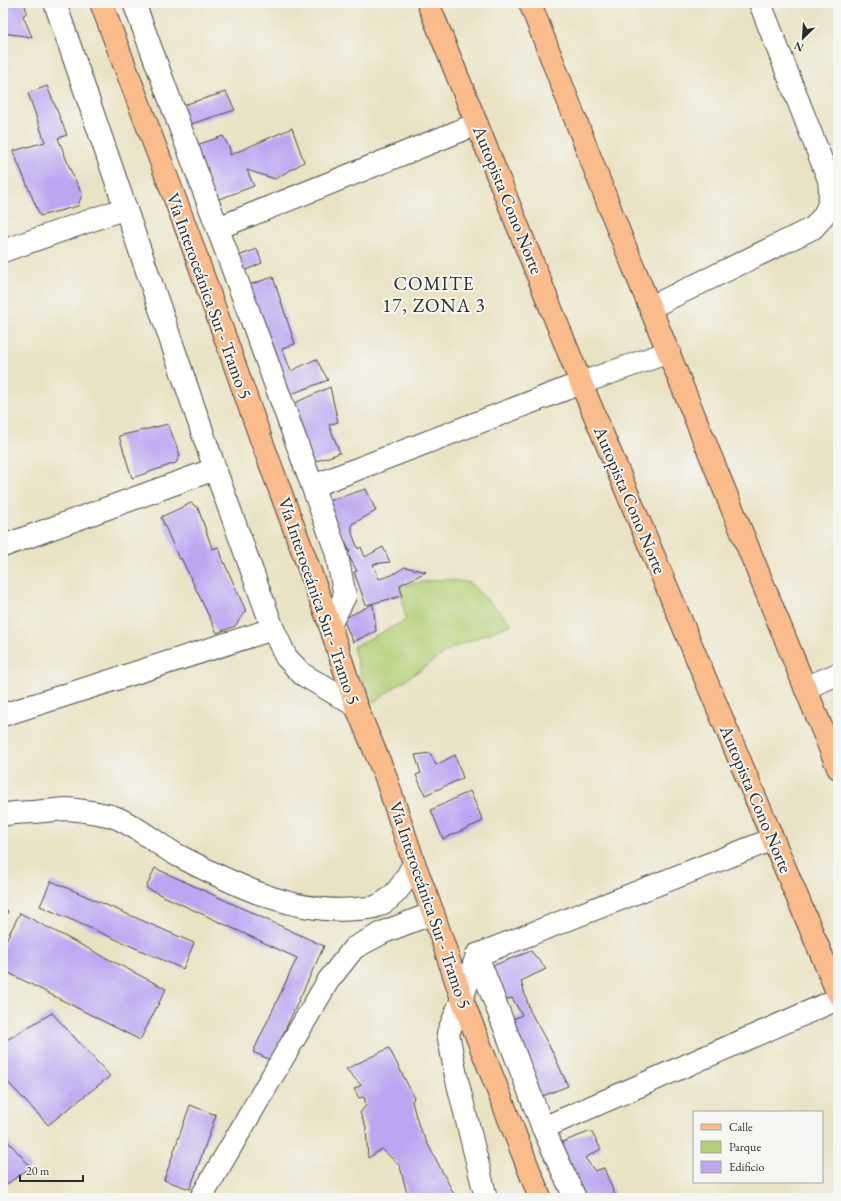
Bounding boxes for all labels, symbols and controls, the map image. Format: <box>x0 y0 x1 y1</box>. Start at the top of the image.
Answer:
north arrow <box>783 18 823 58</box>
text: N <box>792 39 806 55</box>
street label: Autopista Cono Norte <box>468 121 549 277</box>
street label: Vía Interoceánica Sur - Tramo 5 <box>161 190 258 402</box>
district label: COMITE 17, ZONA 3 <box>382 271 486 318</box>
street label: Autopista Cono Norte <box>589 422 672 577</box>
street label: Vía Interoceánica Sur - Tramo 5 <box>273 494 366 707</box>
street label: Autopista Cono Norte <box>715 721 798 876</box>
street label: Vía Interoceánica Sur - Tramo 5 <box>384 798 477 1011</box>
legend <box>693 1111 823 1183</box>
text: Calle <box>729 1119 753 1135</box>
text: Parque <box>729 1139 761 1155</box>
scale bar <box>20 1157 83 1183</box>
text: Edificio <box>729 1159 765 1175</box>
text: 20 m <box>26 1163 50 1179</box>

